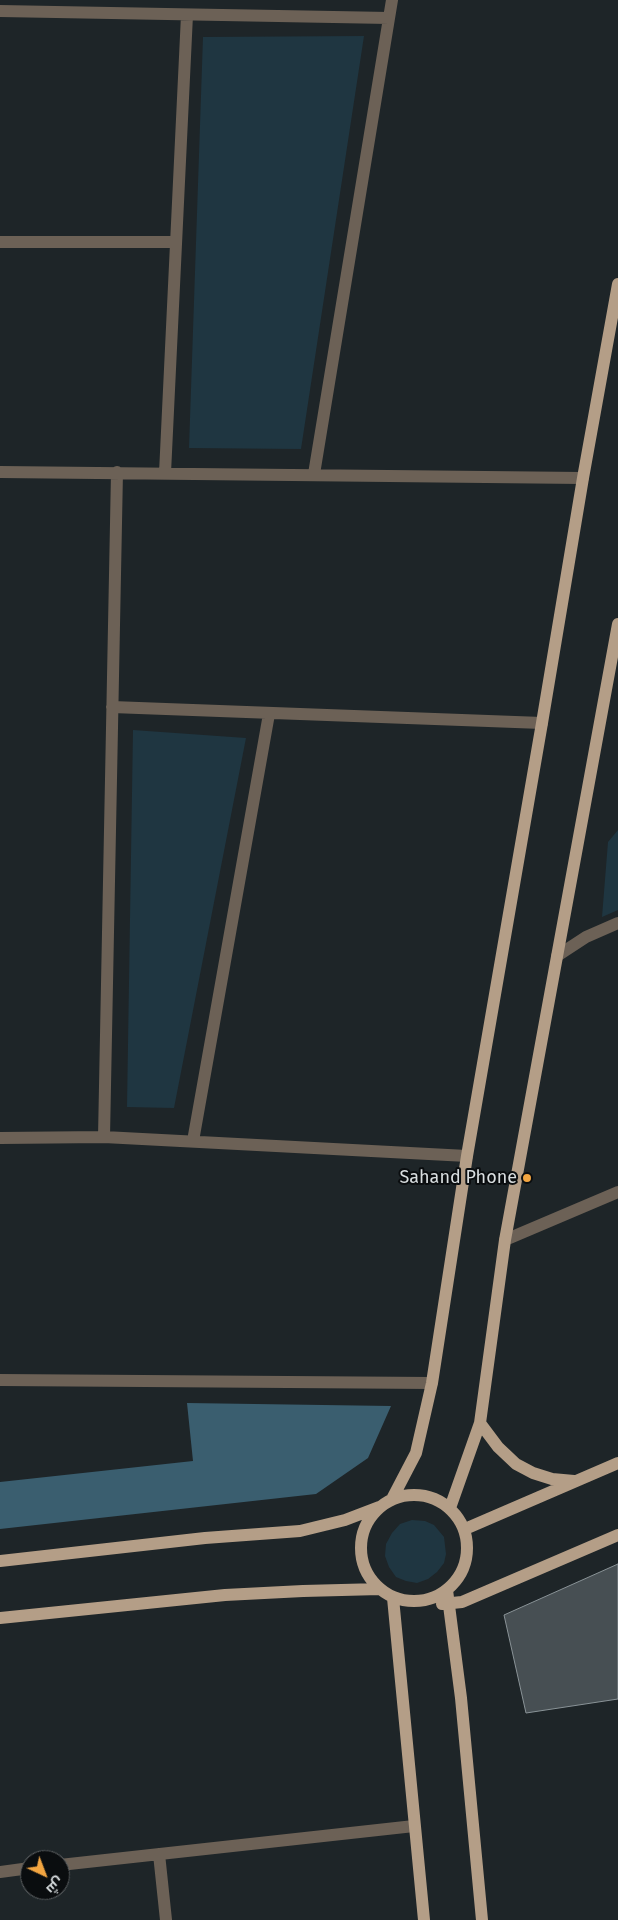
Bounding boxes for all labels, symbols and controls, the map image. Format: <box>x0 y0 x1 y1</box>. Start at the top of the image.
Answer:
place label: Sahand Phone <box>399 1167 517 1189</box>
marker: Sahand Phone <box>521 1172 533 1184</box>
north arrow <box>20 1850 70 1900</box>
text: ش <box>43 1873 67 1898</box>

